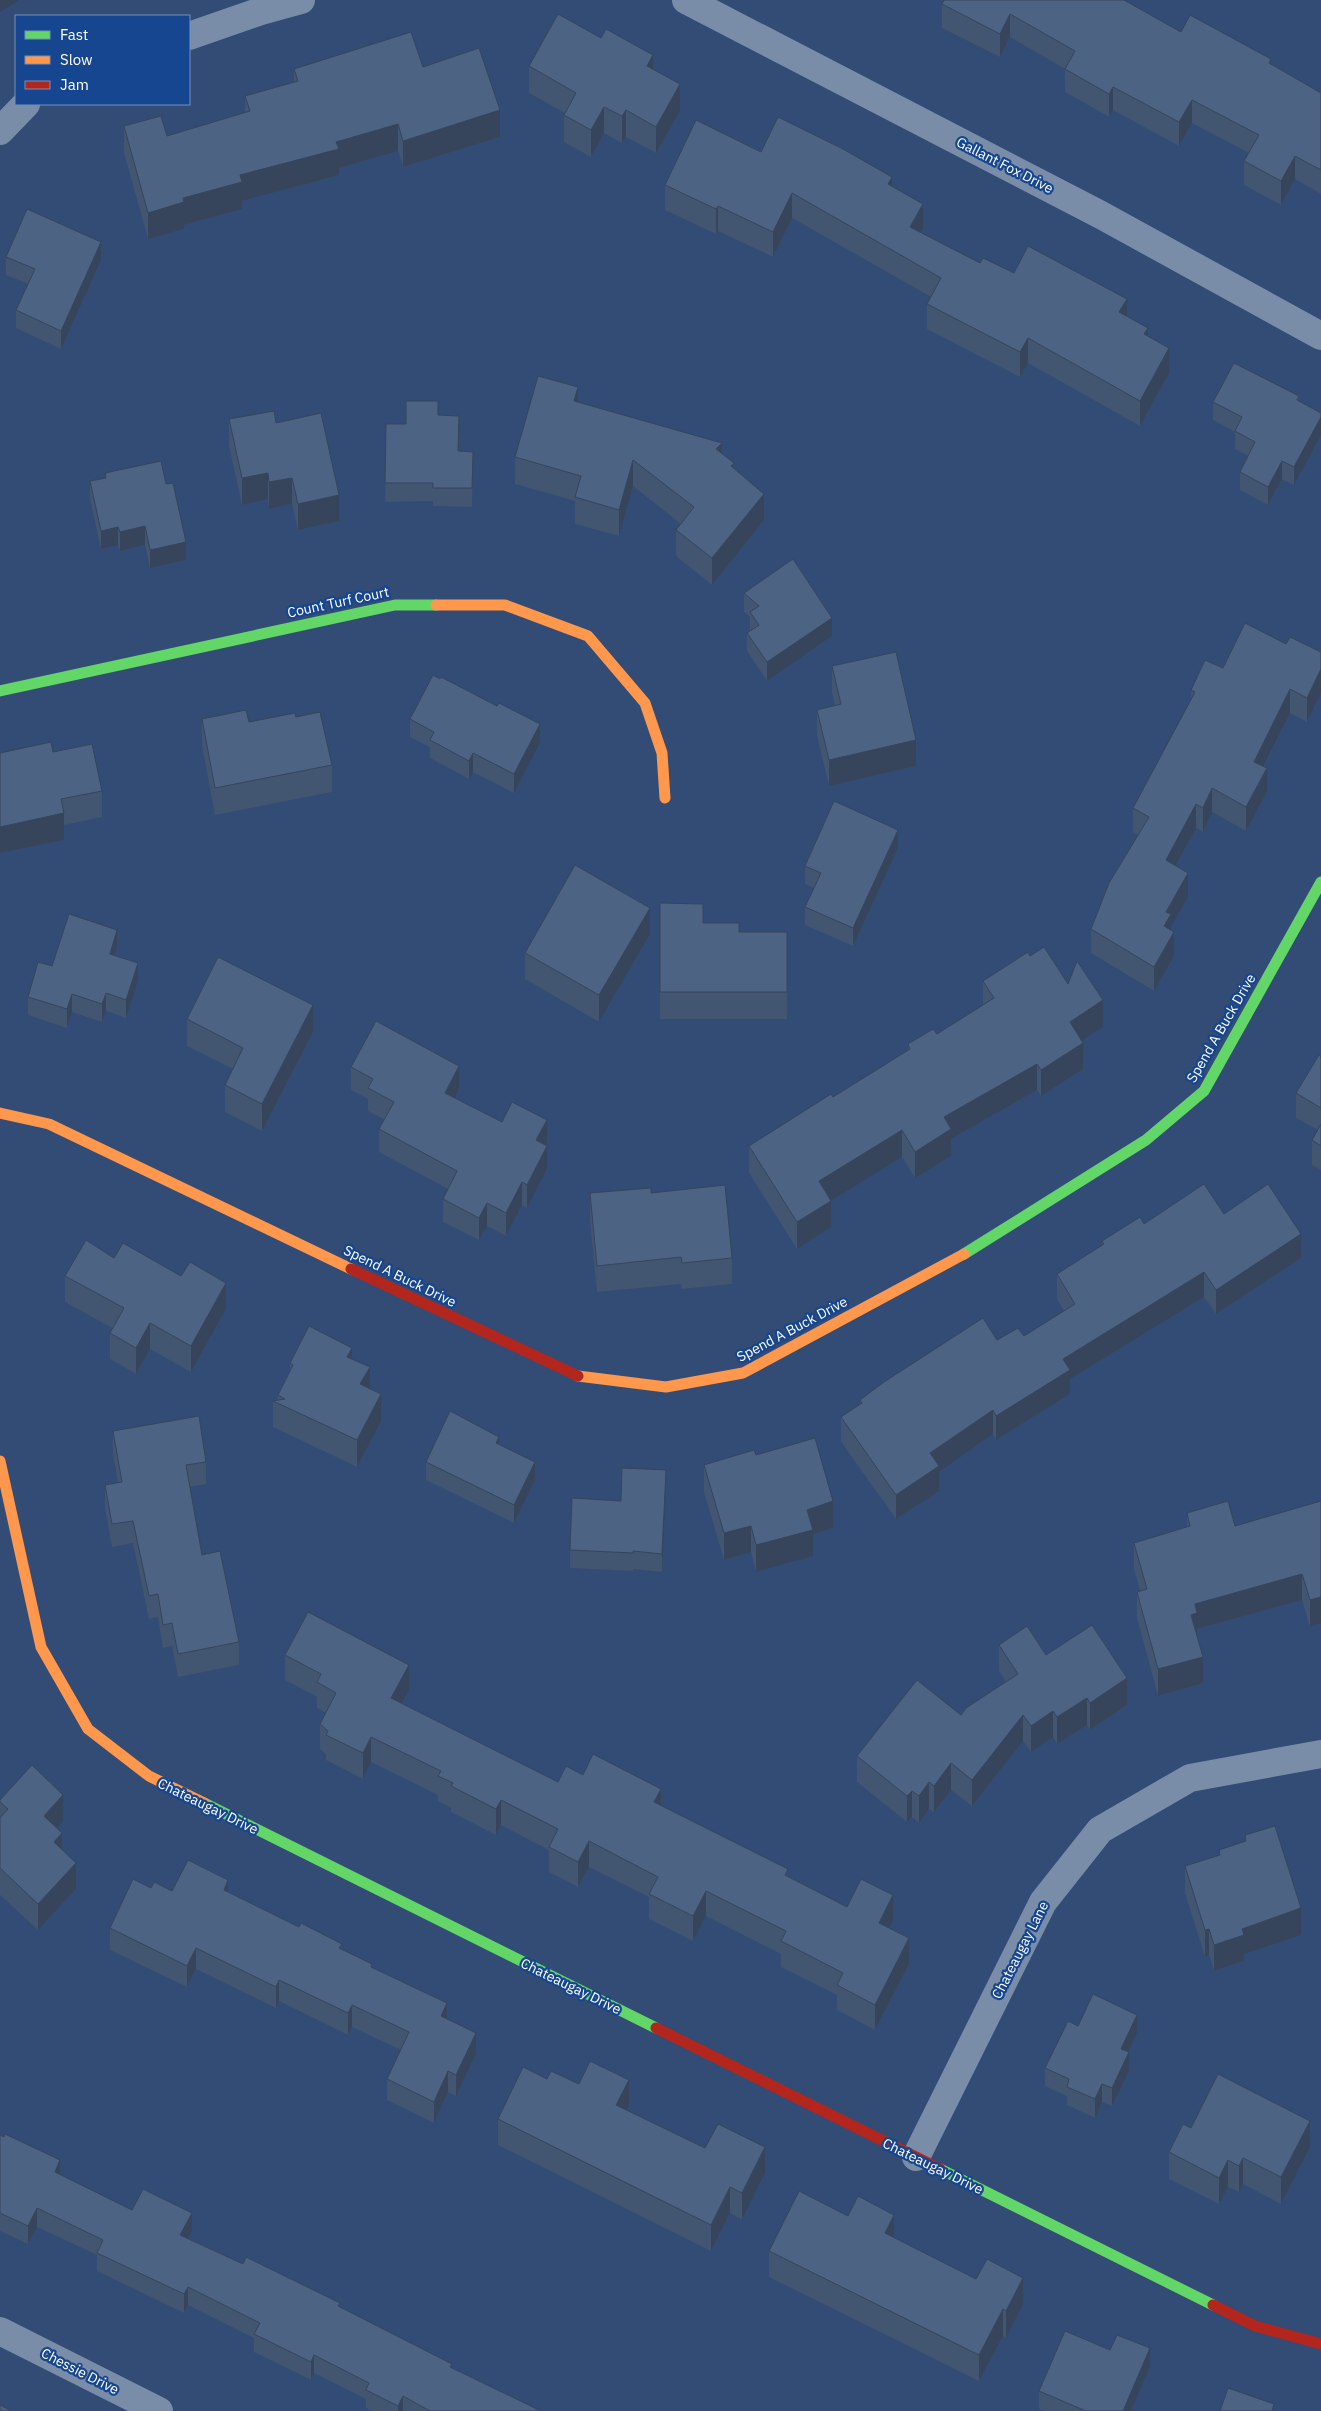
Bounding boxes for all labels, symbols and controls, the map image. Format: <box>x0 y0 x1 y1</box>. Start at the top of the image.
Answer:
legend <box>15 15 190 105</box>
text: Fast <box>60 25 88 44</box>
text: Slow <box>60 50 93 69</box>
text: Jam <box>60 75 89 94</box>
street label: Gallant Fox Drive <box>953 133 1057 197</box>
street label: Count Turf Court <box>285 582 391 622</box>
street label: Spend A Buck Drive <box>1182 970 1260 1086</box>
street label: Spend A Buck Drive <box>341 1241 459 1311</box>
street label: Spend A Buck Drive <box>734 1292 851 1366</box>
street label: Chateaugay Drive <box>155 1774 261 1838</box>
street label: Chateaugay Lane <box>988 1898 1053 2002</box>
street label: Chateaugay Drive <box>518 1954 624 2018</box>
street label: Chateaugay Drive <box>880 2134 986 2198</box>
street label: Chessie Drive <box>38 2344 122 2398</box>

